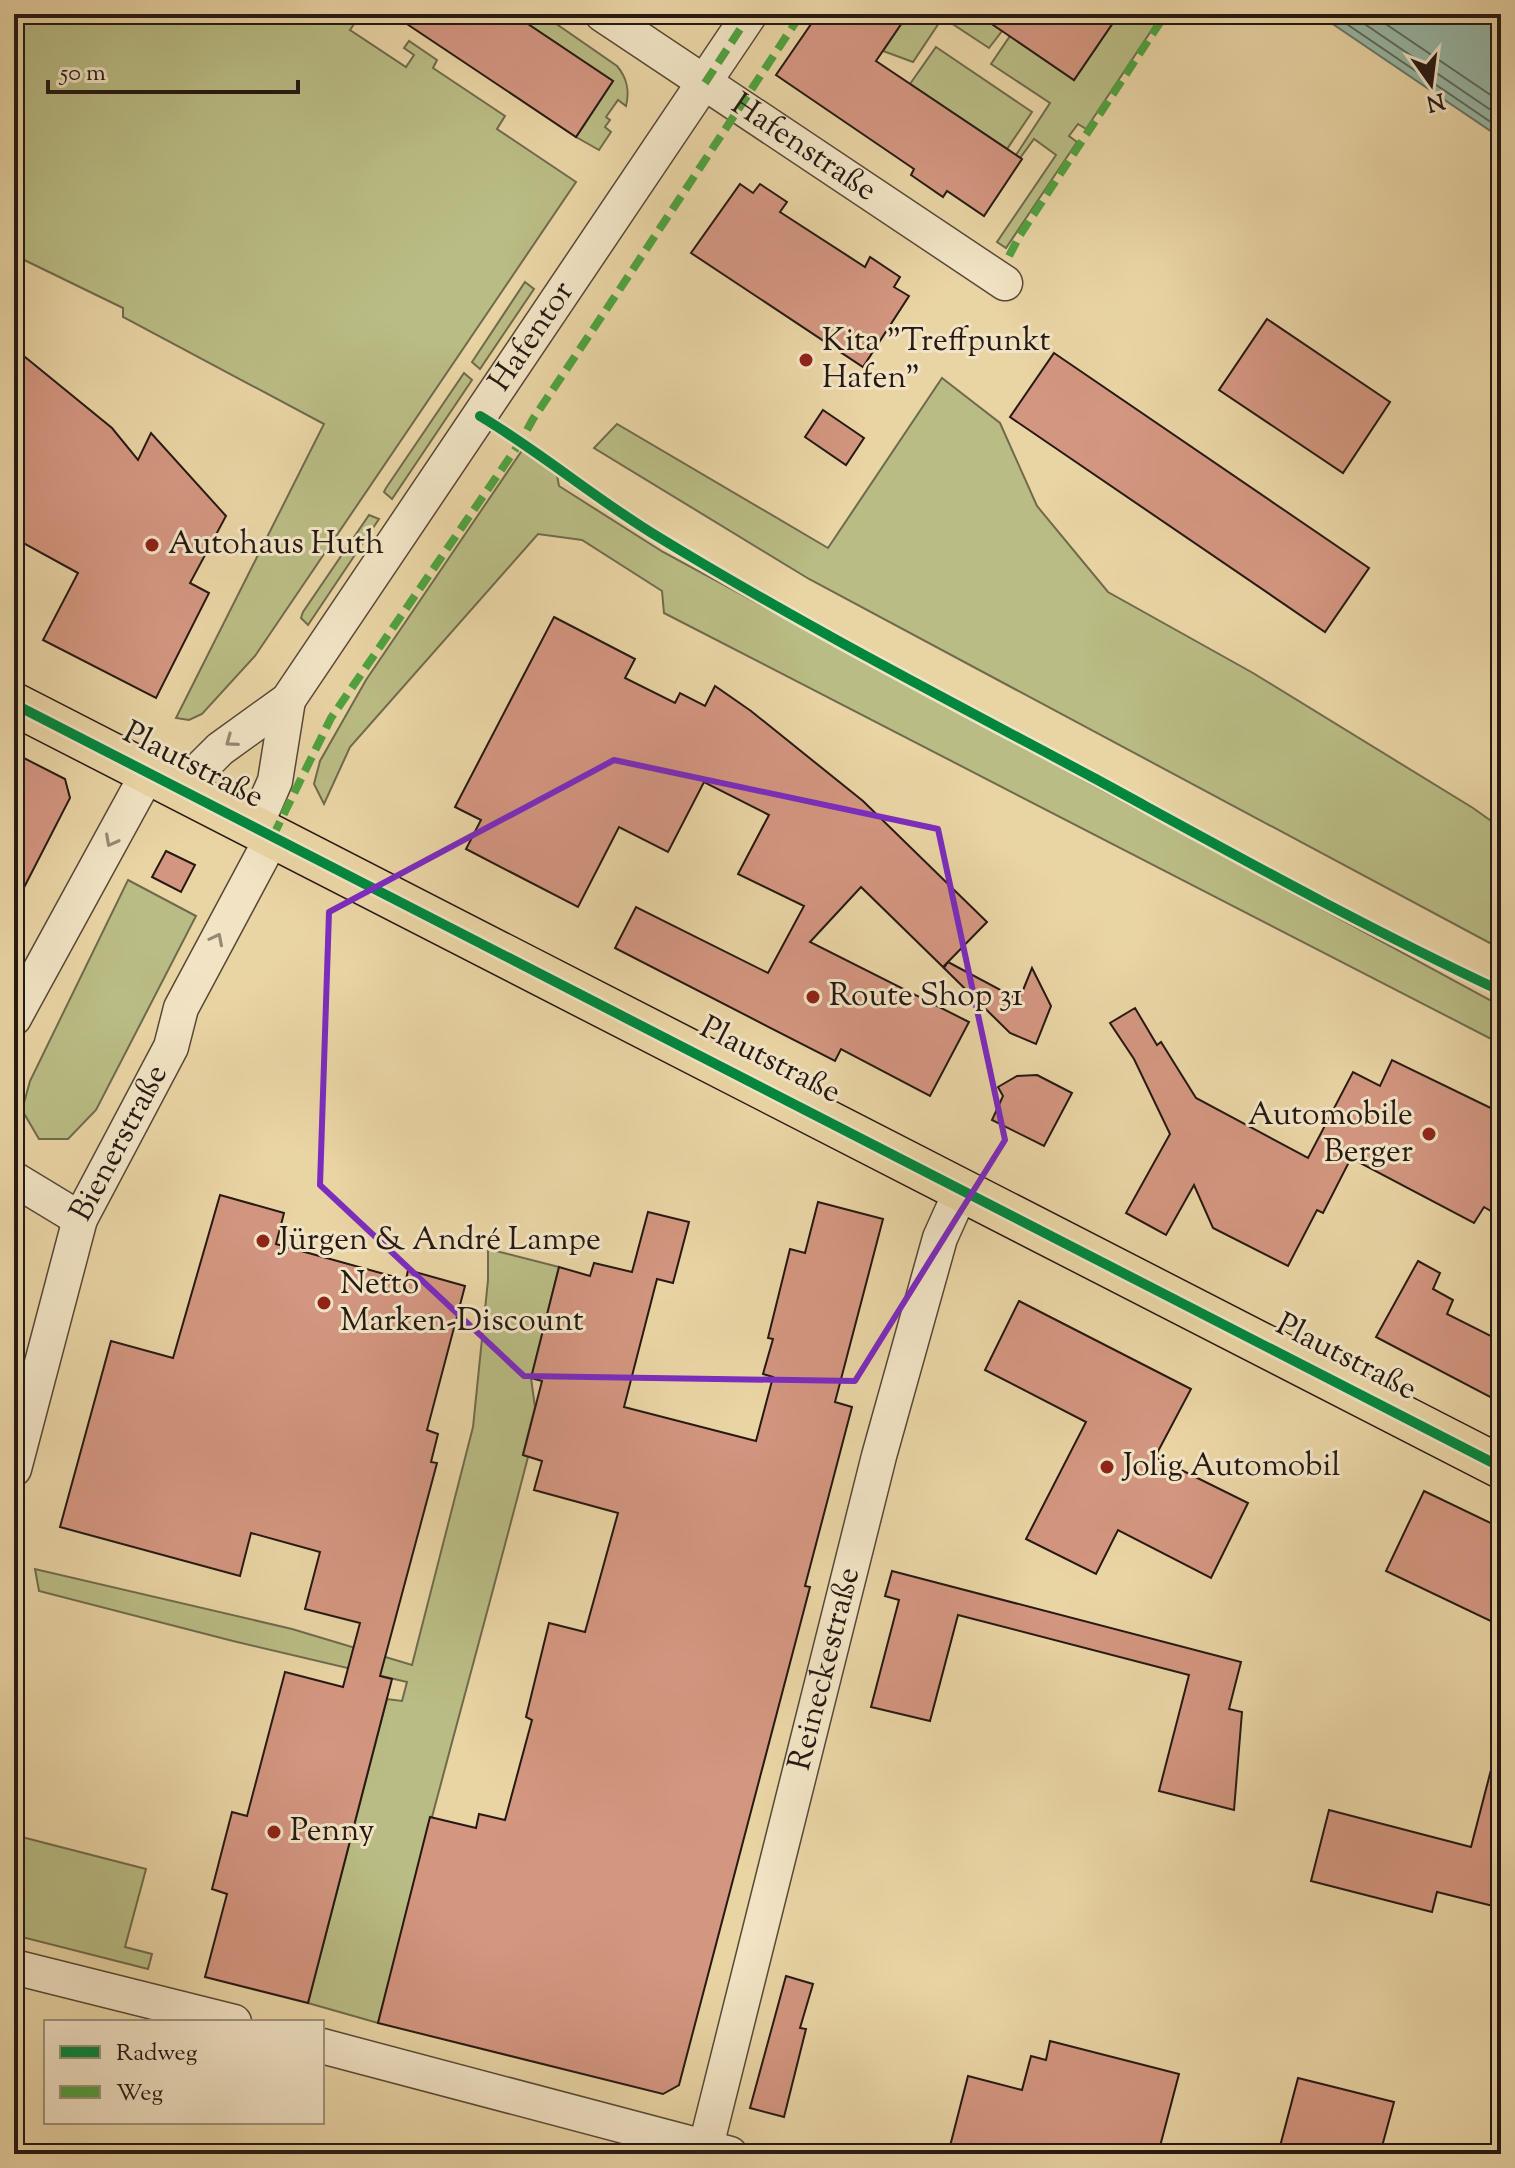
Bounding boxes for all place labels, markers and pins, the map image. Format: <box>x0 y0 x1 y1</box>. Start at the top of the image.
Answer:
place label: Kita "Treffpunkt Hafen" <box>822 319 1051 402</box>
marker: Kita "Treffpunkt Hafen" <box>797 351 815 369</box>
place label: Autohaus Huth <box>168 522 384 568</box>
marker: Autohaus Huth <box>143 536 161 554</box>
place label: Route Shop 31 <box>829 974 1023 1020</box>
marker: Route Shop 31 <box>804 988 822 1006</box>
place label: Automobile Berger <box>1248 1093 1413 1176</box>
marker: Automobile Berger <box>1420 1125 1438 1143</box>
place label: Jürgen & André Lampe <box>277 1218 601 1264</box>
marker: Jürgen & André Lampe <box>254 1232 272 1250</box>
place label: Netto Marken-Discount <box>340 1262 584 1345</box>
marker: Netto Marken-Discount <box>315 1294 333 1312</box>
place label: Jolig Automobil <box>1121 1444 1341 1490</box>
marker: Jolig Automobil <box>1098 1458 1116 1476</box>
place label: Penny <box>290 1809 374 1855</box>
marker: Penny <box>265 1823 283 1841</box>

